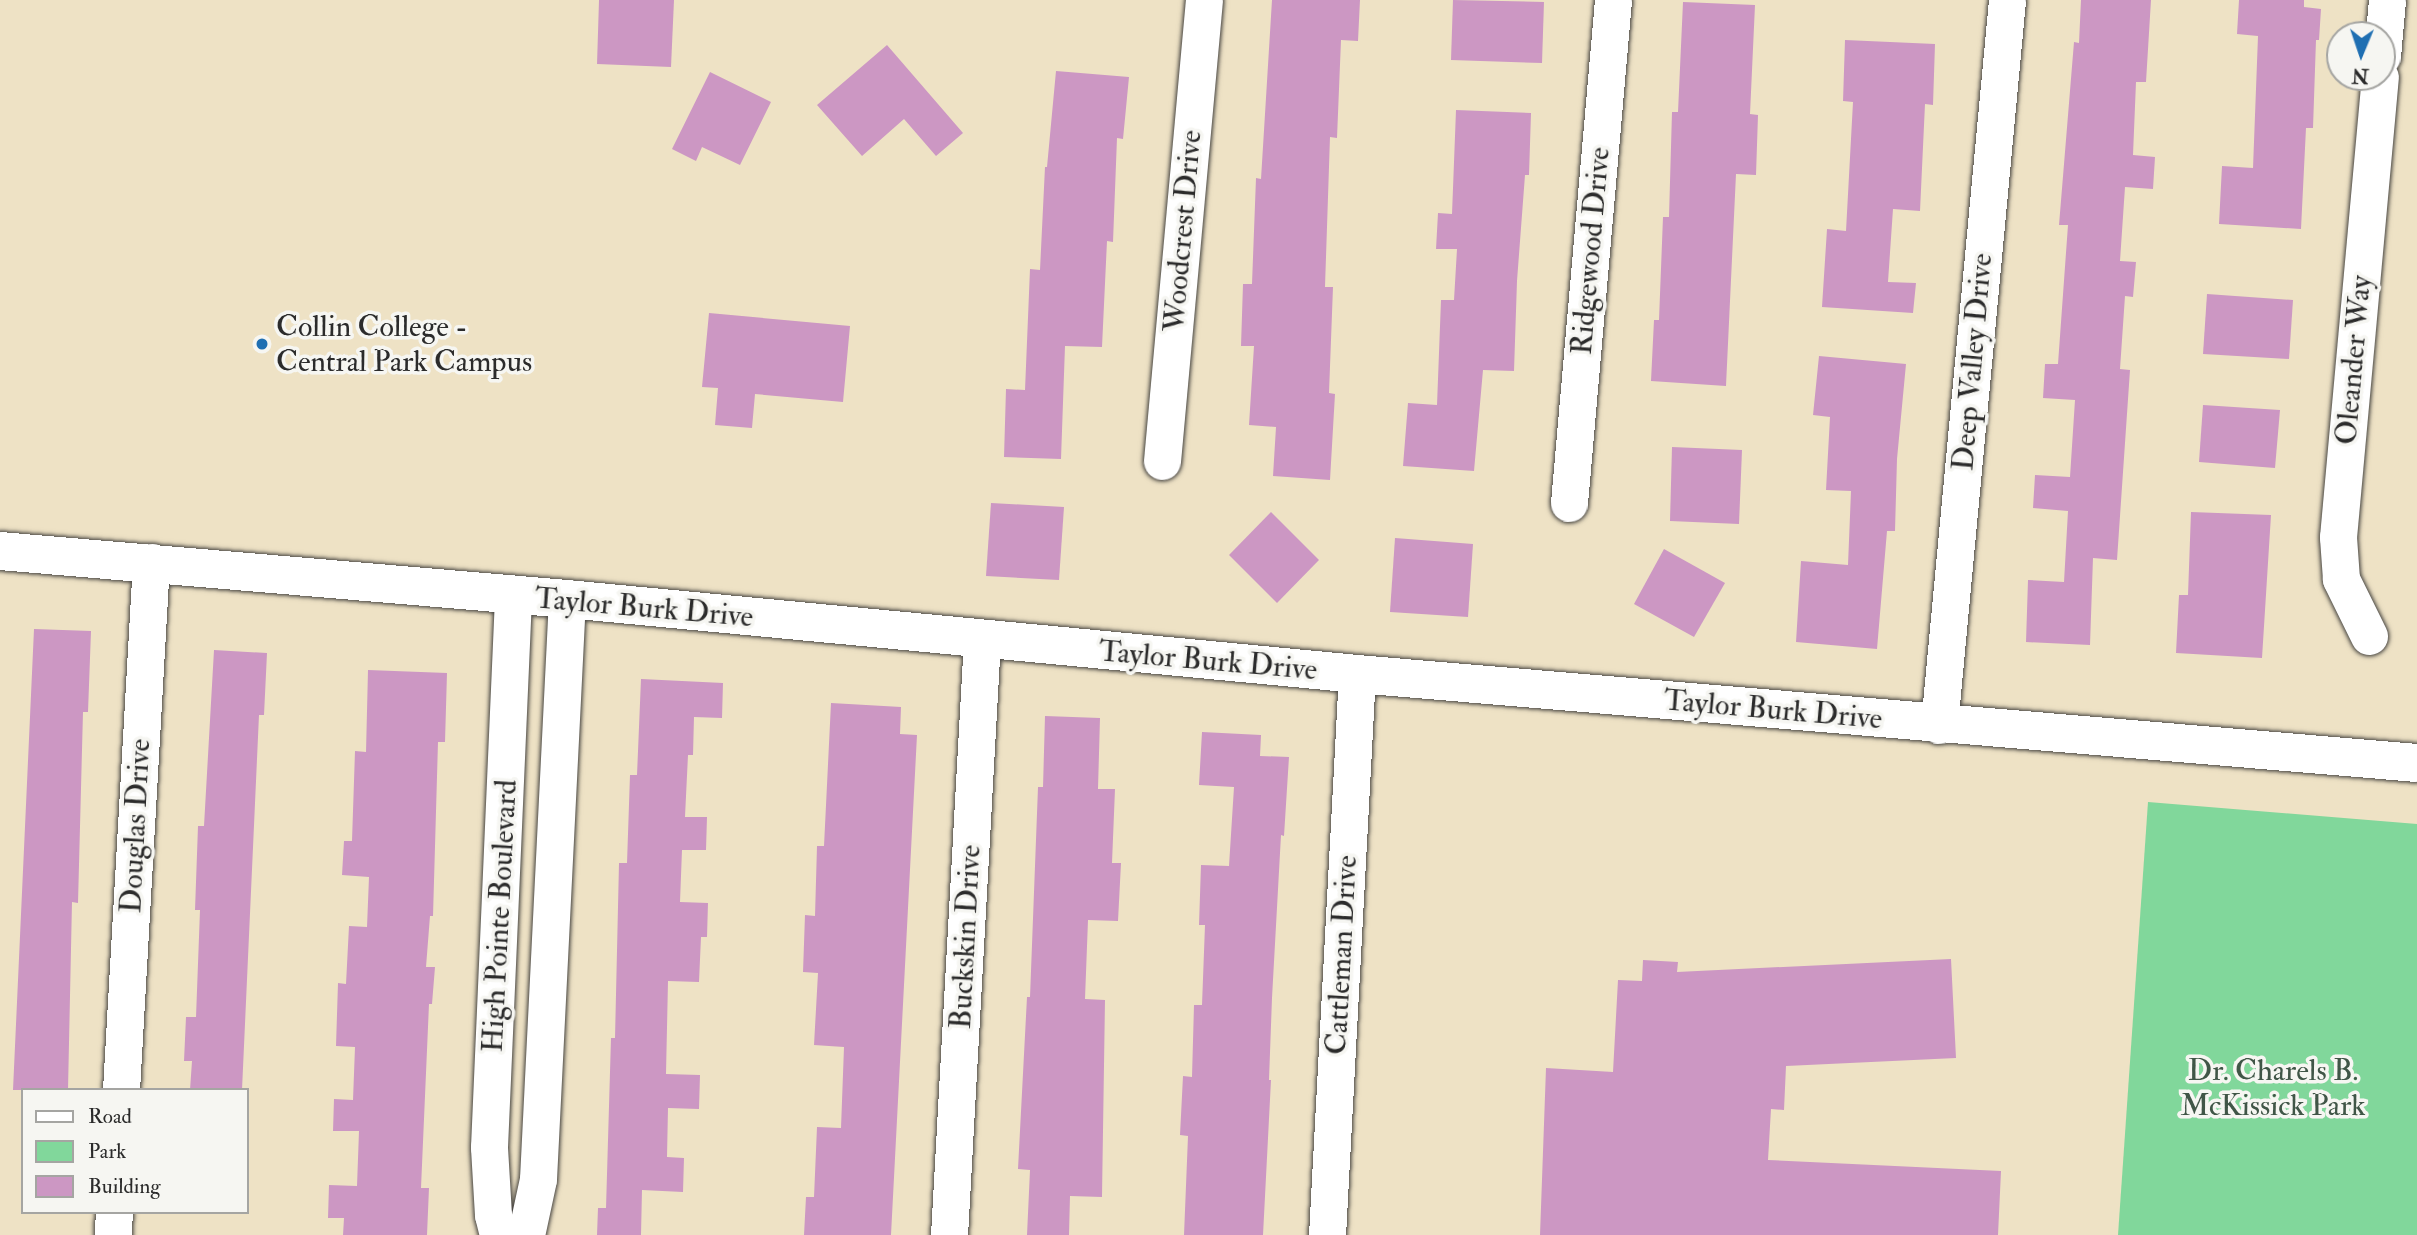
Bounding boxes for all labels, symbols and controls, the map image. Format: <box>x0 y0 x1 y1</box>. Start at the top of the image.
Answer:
north arrow <box>2326 21 2396 91</box>
text: N <box>2351 63 2369 87</box>
street label: Woodcrest Drive <box>1156 129 1210 333</box>
street label: Ridgewood Drive <box>1564 146 1618 356</box>
street label: Deep Valley Drive <box>1946 252 2000 472</box>
street label: Oleander Way <box>2329 274 2379 446</box>
place label: Collin College - Central Park Campus <box>276 309 532 380</box>
marker: Collin College - Central Park Campus <box>254 336 270 352</box>
street label: Taylor Burk Drive <box>533 581 755 635</box>
street label: Taylor Burk Drive <box>1097 634 1319 688</box>
street label: Taylor Burk Drive <box>1662 683 1884 737</box>
street label: Douglas Drive <box>113 738 159 914</box>
street label: High Pointe Boulevard <box>475 779 525 1053</box>
street label: Buckskin Drive <box>943 844 989 1030</box>
street label: Cattleman Drive <box>1319 854 1365 1056</box>
park label: Dr. Charels B. McKissick Park <box>2180 1053 2366 1124</box>
legend <box>21 1088 248 1214</box>
text: Road <box>88 1103 132 1130</box>
text: Park <box>88 1138 126 1165</box>
text: Building <box>88 1173 161 1200</box>

